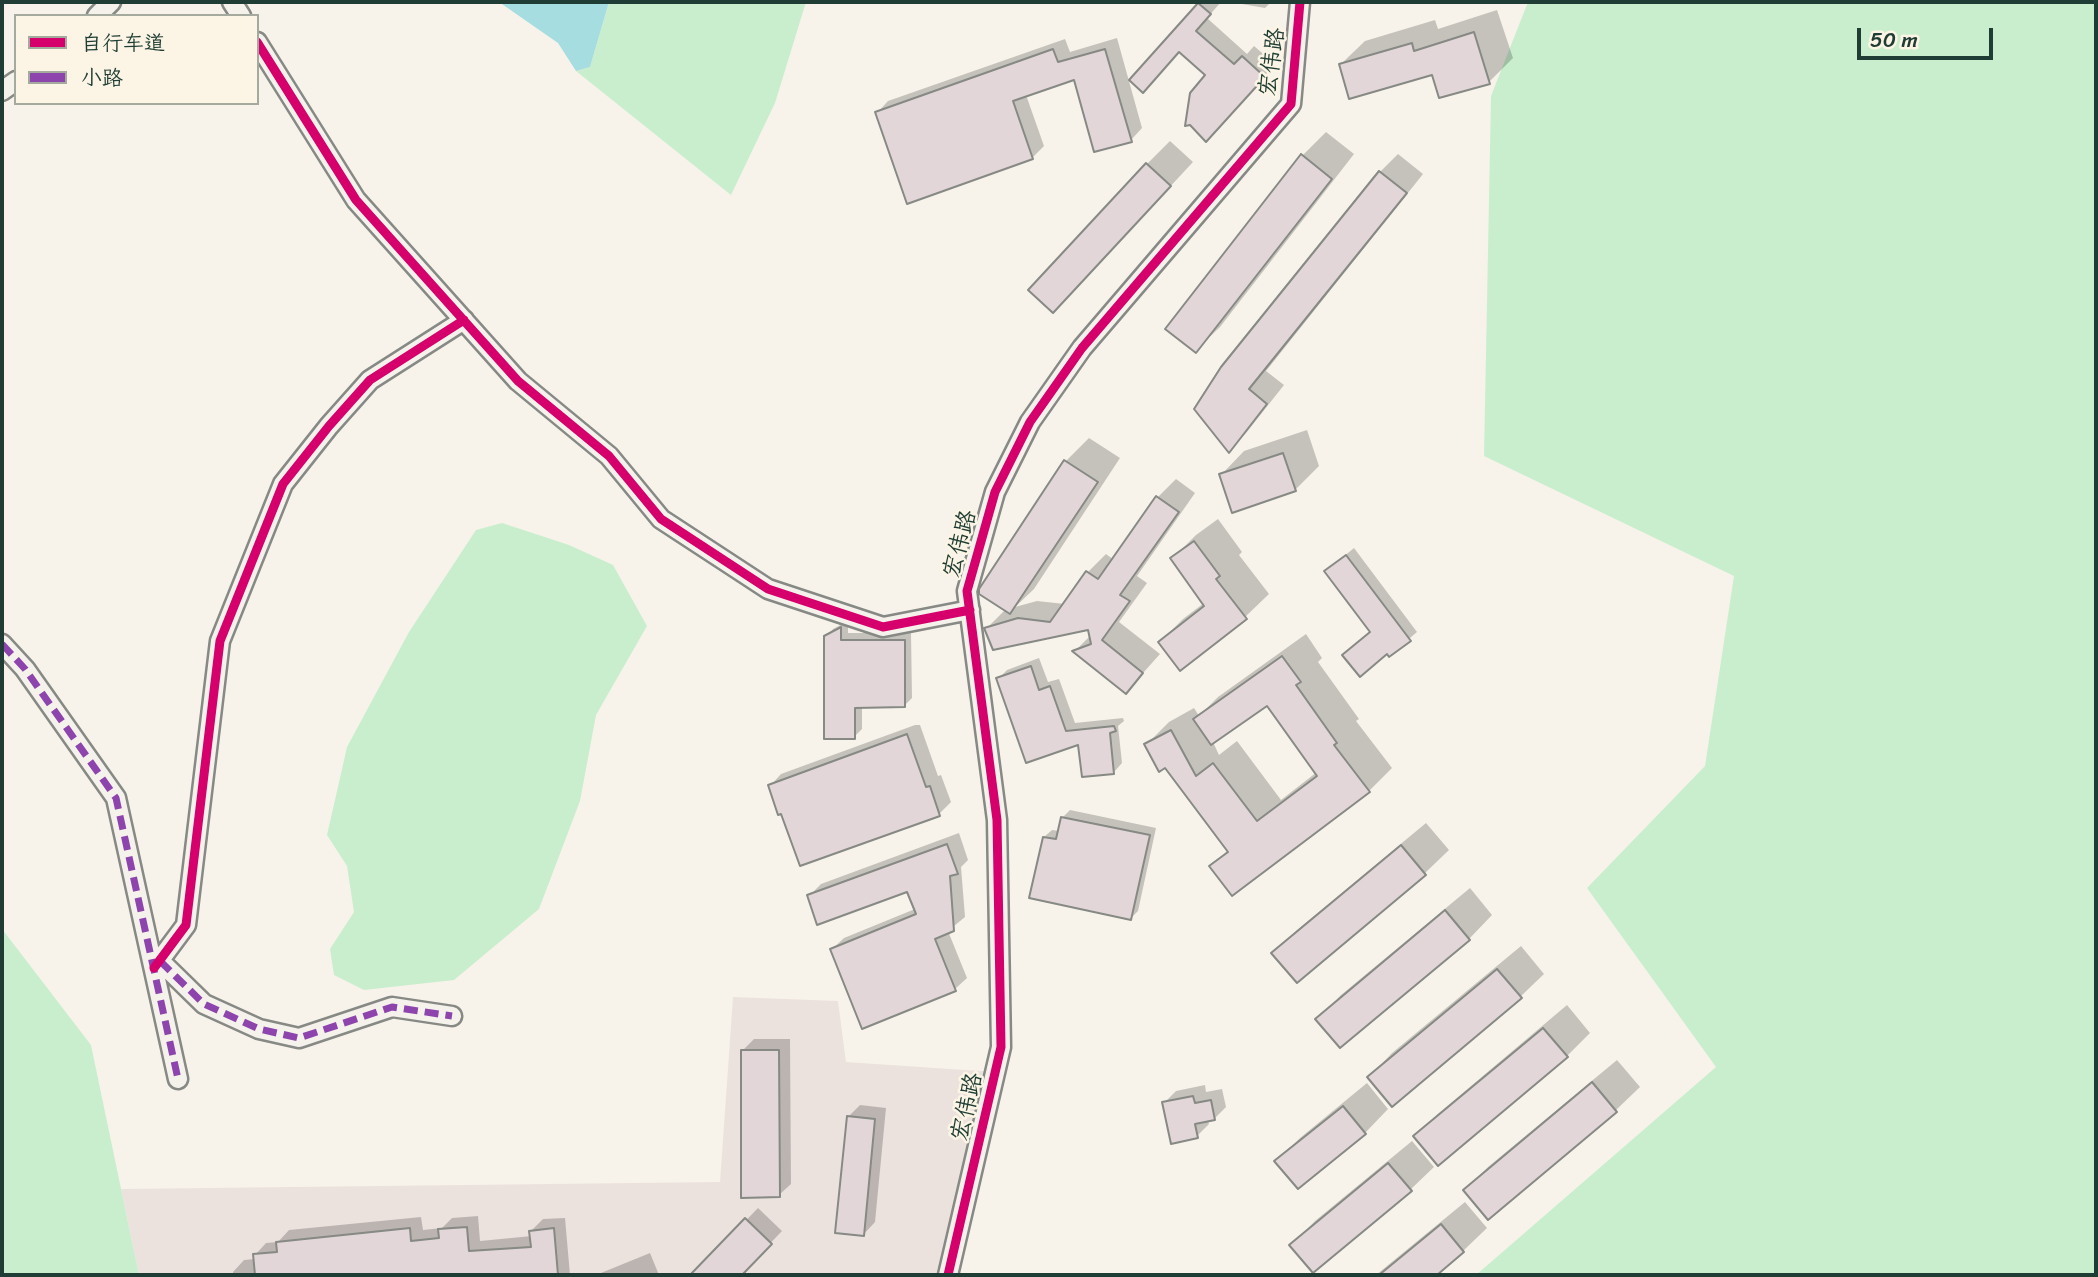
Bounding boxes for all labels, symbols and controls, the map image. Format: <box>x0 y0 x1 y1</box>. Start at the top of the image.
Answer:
legend <box>14 14 259 105</box>
scale bar <box>1860 14 1996 58</box>
text: 50 m <box>1870 21 1918 59</box>
text: 自行车道 <box>81 24 165 62</box>
street label: 宏伟路 <box>1255 26 1291 98</box>
text: 小路 <box>81 59 123 97</box>
street label: 宏伟路 <box>939 507 983 581</box>
street label: 宏伟路 <box>947 1070 989 1144</box>

